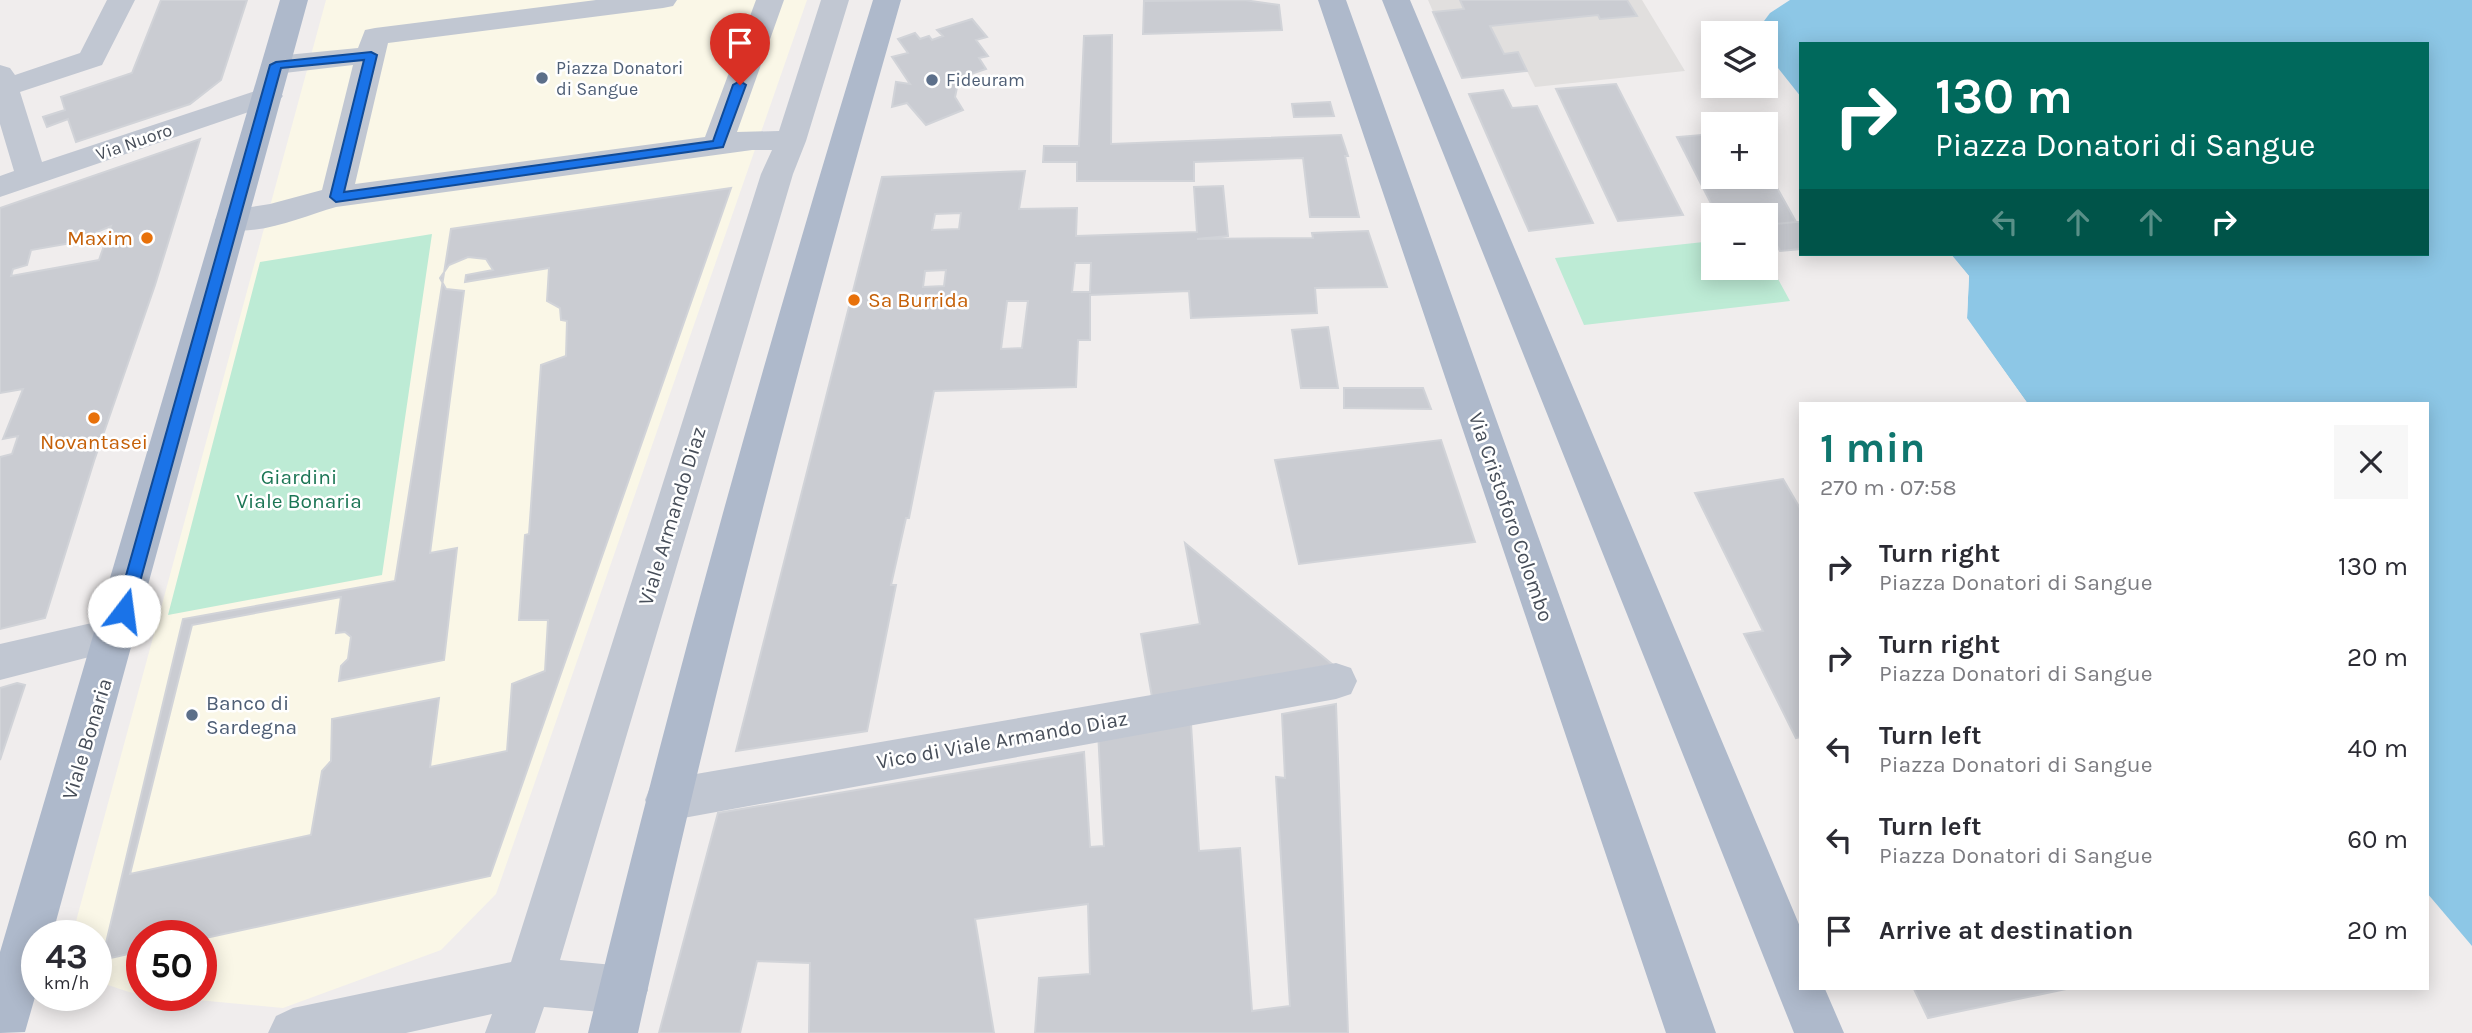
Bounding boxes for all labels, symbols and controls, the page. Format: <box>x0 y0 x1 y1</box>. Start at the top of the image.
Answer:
pin <box>710 13 770 85</box>
map controls <box>1701 21 1778 280</box>
button: layers <box>1701 21 1778 98</box>
icon: arrive <box>721 24 759 62</box>
place label: Piazza Donatori di Sangue <box>556 57 683 100</box>
text: 130 m <box>1935 68 2073 125</box>
place label: Fideuram <box>946 69 1025 91</box>
marker: Piazza Donatori di Sangue <box>534 70 550 86</box>
icon: right <box>1820 70 1911 161</box>
marker: Fideuram <box>924 72 940 88</box>
button: + <box>1701 112 1778 189</box>
street label: Via Nuoro <box>93 119 175 165</box>
text: Piazza Donatori di Sangue <box>1935 127 2315 164</box>
button: − <box>1701 203 1778 280</box>
icon: left <box>1986 203 2024 241</box>
icon: ahead <box>2059 203 2097 241</box>
icon: ahead <box>2132 203 2170 241</box>
icon: right <box>2205 203 2243 241</box>
place label: Maxim <box>67 226 133 250</box>
marker: Maxim <box>139 230 155 246</box>
place label: Sa Burrida <box>868 288 968 312</box>
marker: Sa Burrida <box>846 292 862 308</box>
street label: Via Cristoforo Colombo <box>1464 409 1558 625</box>
marker: Novantasei <box>86 410 102 426</box>
text: 1 min <box>1820 423 1925 473</box>
street label: Viale Armando Diaz <box>633 424 711 608</box>
button: close <box>2334 425 2408 499</box>
place label: Novantasei <box>40 430 148 454</box>
park label: Giardini Viale Bonaria <box>236 465 362 513</box>
text: 270 m · 07:58 <box>1820 474 1957 501</box>
text: Turn right <box>1879 538 2000 569</box>
icon: right <box>1820 548 1858 586</box>
text: 130 m <box>2338 551 2408 582</box>
text: Piazza Donatori di Sangue <box>1879 569 2152 596</box>
position arrow <box>87 574 161 648</box>
text: Turn right <box>1879 629 2000 660</box>
icon: right <box>1820 639 1858 677</box>
text: 20 m <box>2347 642 2408 673</box>
text: Piazza Donatori di Sangue <box>1879 660 2152 687</box>
street label: Viale Bonaria <box>57 675 117 803</box>
place label: Banco di Sardegna <box>206 691 297 739</box>
street label: Vico di Viale Armando Diaz <box>875 706 1129 774</box>
marker: Banco di Sardegna <box>184 707 200 723</box>
text: Turn left <box>1879 720 1981 751</box>
icon: left <box>1820 730 1858 768</box>
text: 40 m <box>2348 733 2408 764</box>
text: Piazza Donatori di Sangue <box>1879 751 2152 778</box>
text: Turn left <box>1879 811 1981 842</box>
icon: left <box>1820 821 1858 859</box>
text: 60 m <box>2347 824 2408 855</box>
text: Piazza Donatori di Sangue <box>1879 842 2152 869</box>
icon: arrive <box>1820 912 1858 950</box>
text: Arrive at destination <box>1879 915 2133 946</box>
text: 20 m <box>2347 915 2408 946</box>
speed limit sign: 50 <box>126 920 217 1011</box>
text: 43 <box>45 936 88 977</box>
text: km/h <box>44 972 89 994</box>

